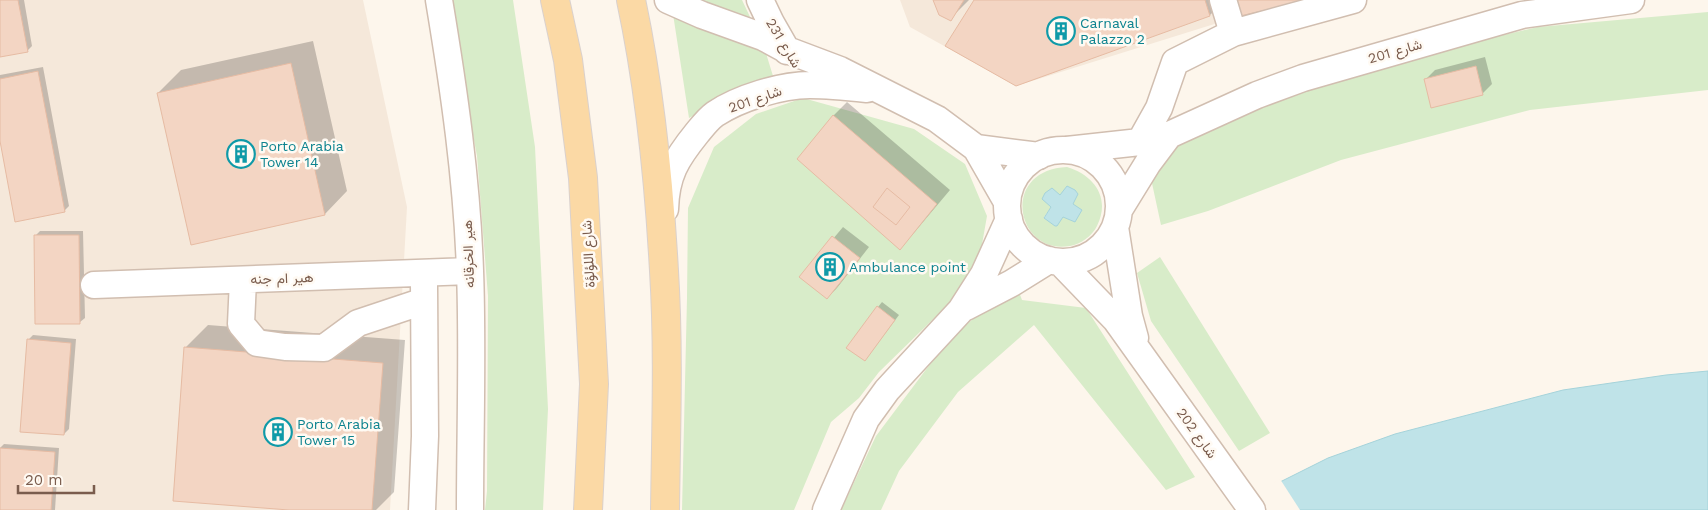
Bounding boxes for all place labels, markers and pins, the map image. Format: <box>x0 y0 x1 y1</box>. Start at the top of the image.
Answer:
place label: Carnaval Palazzo 2 <box>1080 15 1145 47</box>
building icon: Carnaval Palazzo 2 <box>1046 16 1076 46</box>
place label: Porto Arabia Tower 14 <box>260 138 344 170</box>
building icon: Porto Arabia Tower 14 <box>226 139 256 169</box>
building icon: Ambulance point <box>815 252 845 282</box>
place label: Ambulance point <box>849 259 966 275</box>
place label: Porto Arabia Tower 15 <box>297 416 381 448</box>
building icon: Porto Arabia Tower 15 <box>263 417 293 447</box>

